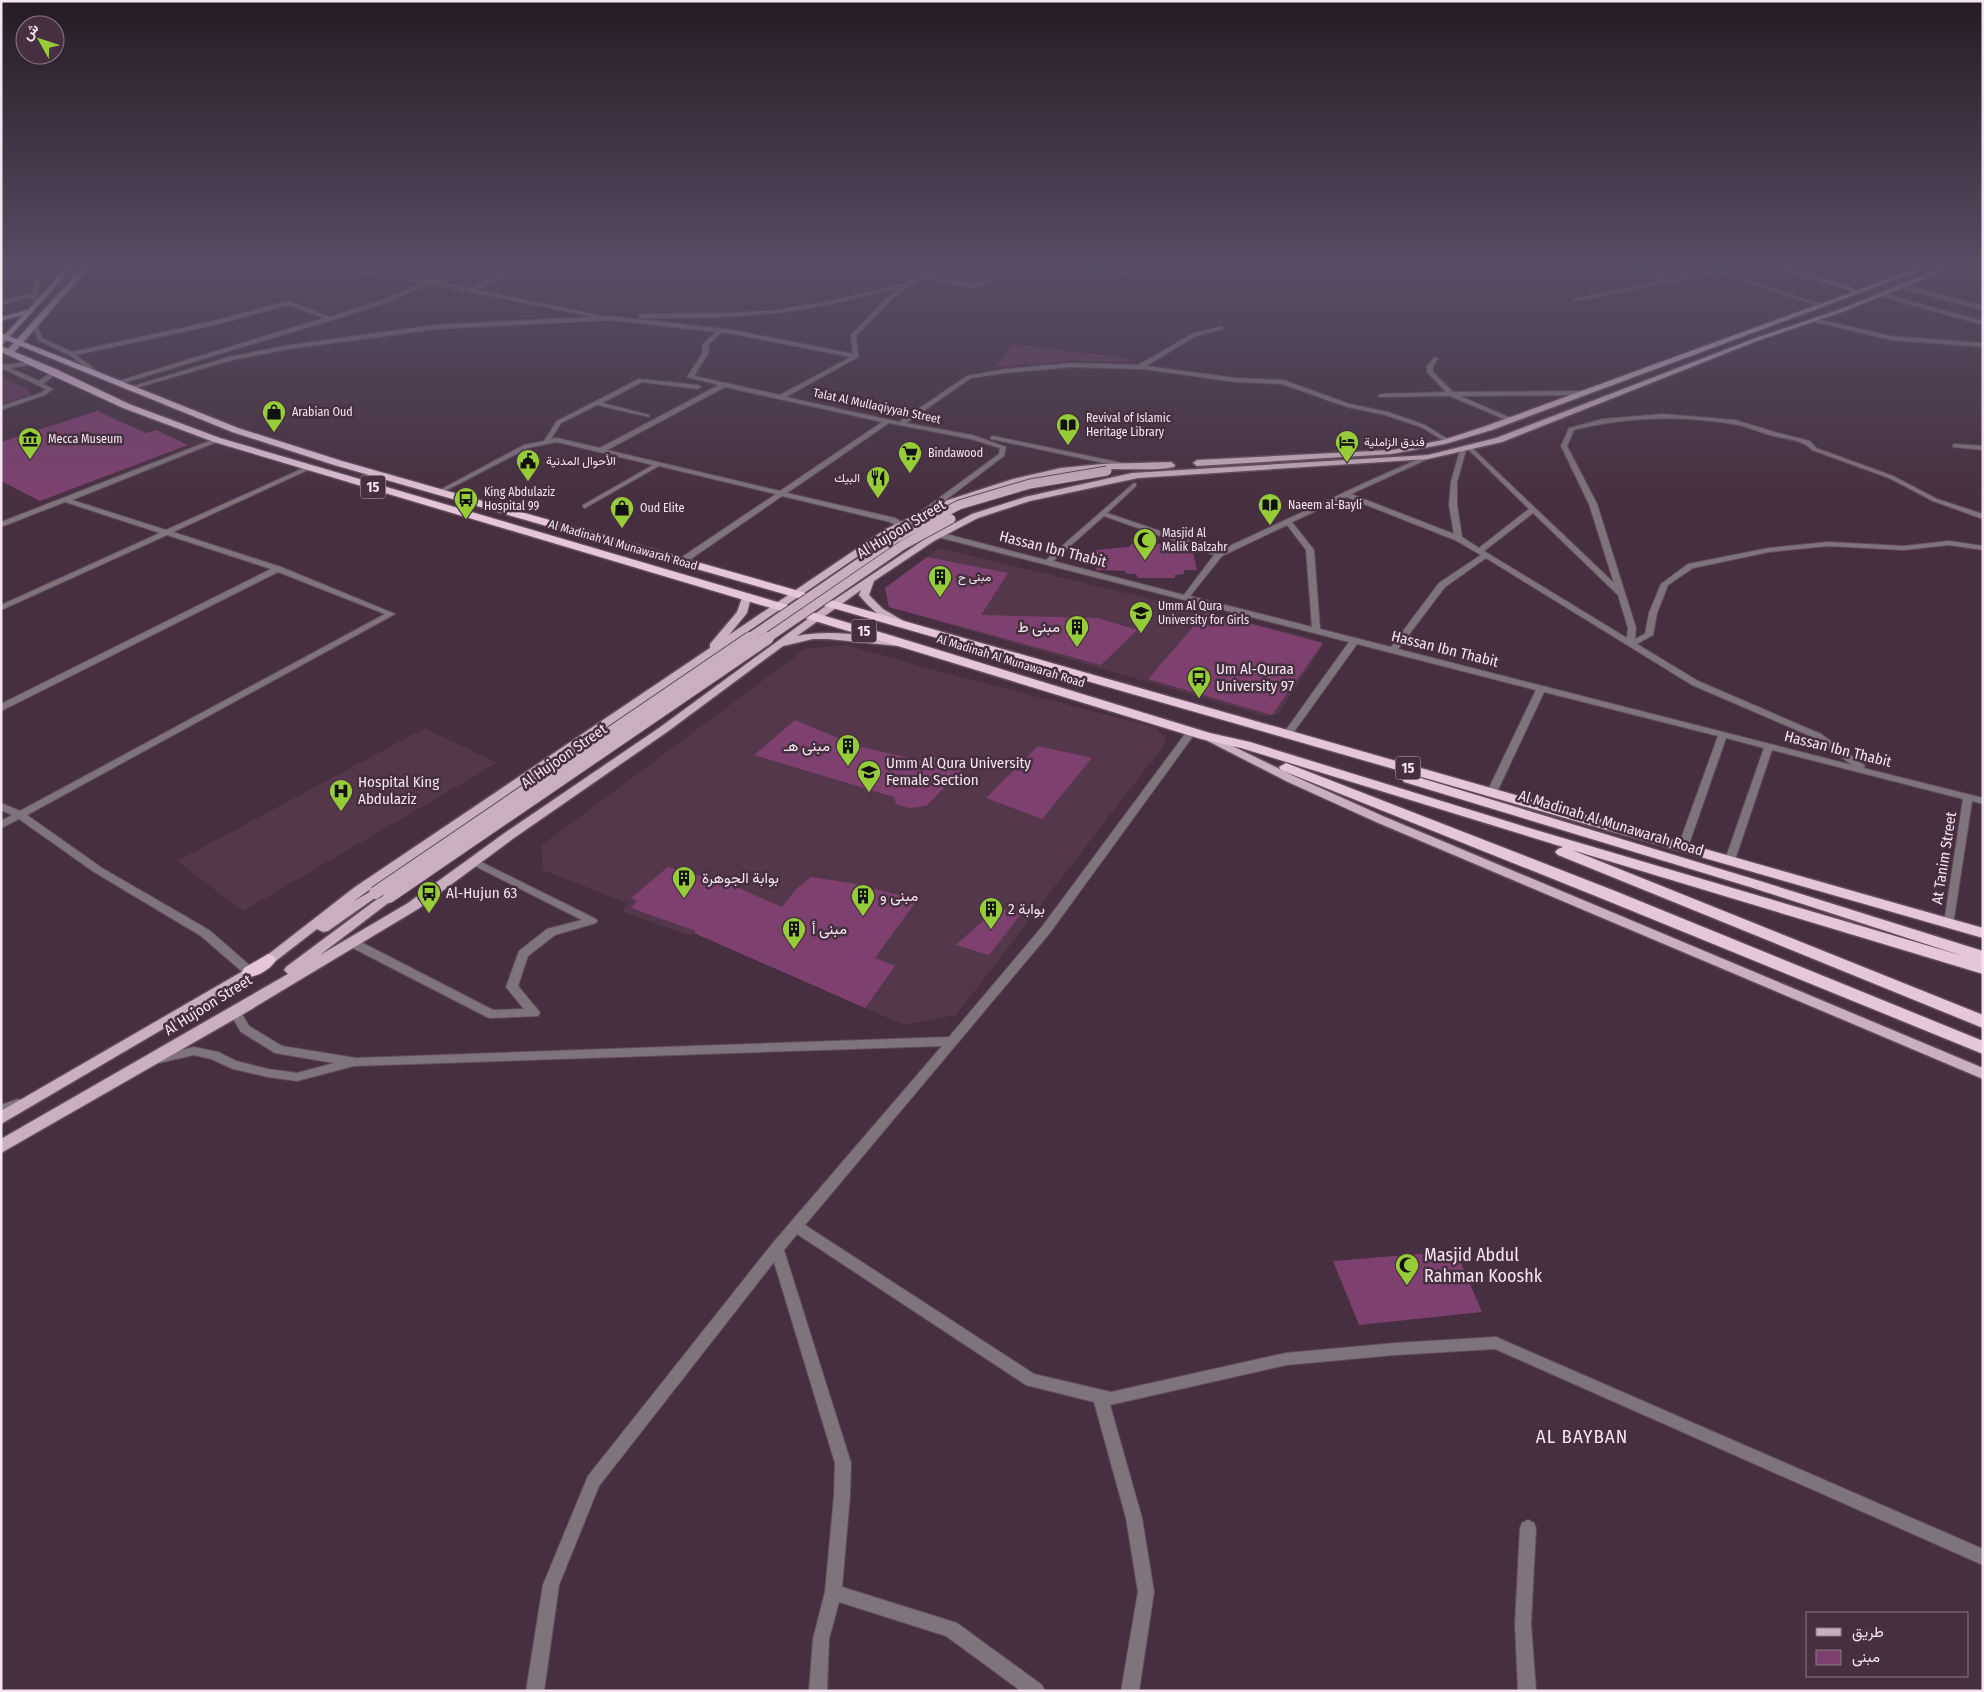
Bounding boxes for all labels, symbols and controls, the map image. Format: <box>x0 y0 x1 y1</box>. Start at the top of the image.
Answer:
north arrow <box>15 15 65 65</box>
text: ش <box>19 20 42 44</box>
street label: Talat Al Mullaqiyyah Street <box>812 386 942 426</box>
shop icon: Arabian Oud <box>261 399 287 433</box>
place label: Arabian Oud <box>292 405 353 419</box>
place label: Revival of Islamic Heritage Library <box>1086 411 1171 439</box>
library icon: Revival of Islamic Heritage Library <box>1055 412 1081 446</box>
museum icon: Mecca Museum <box>17 426 43 460</box>
hotel icon: فندق الزاملية <box>1334 429 1360 463</box>
place label: Mecca Museum <box>48 432 122 446</box>
place label: فندق الزاملية <box>1364 435 1425 450</box>
supermarket icon: Bindawood <box>897 440 923 474</box>
place label: Bindawood <box>928 446 983 460</box>
public building icon: الأحوال المدنية <box>515 448 541 482</box>
place label: الأحوال المدنية <box>546 454 616 469</box>
restaurant icon: البيك <box>865 465 891 499</box>
place label: البيك <box>834 471 860 485</box>
road number: 15 <box>360 476 386 498</box>
place label: King Abdulaziz Hospital 99 <box>484 485 555 513</box>
bus stop icon: King Abdulaziz Hospital 99 <box>453 486 479 520</box>
library icon: Naeem al-Bayli <box>1257 492 1283 526</box>
shop icon: Oud Elite <box>609 495 635 529</box>
street label: Al Hujoon Street <box>853 495 949 563</box>
place label: Naeem al-Bayli <box>1288 498 1362 512</box>
place label: Oud Elite <box>640 501 685 515</box>
street label: Al Madinah Al Munawarah Road <box>547 517 699 573</box>
place label: Masjid Al Malik Balzahr <box>1162 526 1228 554</box>
street label: Hassan Ibn Thabit <box>998 527 1109 571</box>
mosque icon: Masjid Al Malik Balzahr <box>1132 527 1158 561</box>
building icon: مبنى ح <box>927 564 953 598</box>
place label: مبنى ح <box>958 570 991 586</box>
place label: Umm Al Qura University for Girls <box>1158 599 1249 627</box>
school or university icon: Umm Al Qura University for Girls <box>1128 600 1154 634</box>
building icon: مبنى ط <box>1064 614 1090 648</box>
place label: مبنى ط <box>1017 618 1060 637</box>
road number: 15 <box>852 620 876 642</box>
street label: Hassan Ibn Thabit <box>1390 627 1501 671</box>
street label: Al Madinah Al Munawarah Road <box>935 632 1087 690</box>
place label: Um Al-Quraa University 97 <box>1216 660 1294 695</box>
bus stop icon: Um Al-Quraa University 97 <box>1186 665 1212 699</box>
street label: Al Hujoon Street <box>518 720 610 792</box>
street label: Hassan Ibn Thabit <box>1783 727 1894 771</box>
building icon: مبنى هـ <box>835 733 861 767</box>
place label: مبنى هـ <box>783 737 830 756</box>
place label: Umm Al Qura University Female Section <box>886 754 1031 789</box>
road number: 15 <box>1396 756 1420 780</box>
school or university icon: Umm Al Qura University Female Section <box>856 759 882 793</box>
place label: Hospital King Abdulaziz <box>358 773 439 808</box>
hospital icon: Hospital King Abdulaziz <box>328 778 354 812</box>
street label: Al Madinah Al Munawarah Road <box>1516 786 1706 860</box>
street label: At Tanim Street <box>1928 810 1960 906</box>
building icon: بوابة الجوهرة <box>671 865 697 899</box>
place label: بوابة الجوهرة <box>702 869 779 887</box>
bus stop icon: Al-Hujun 63 <box>416 880 442 914</box>
building icon: مبنى و <box>850 883 876 917</box>
place label: Al-Hujun 63 <box>446 884 518 902</box>
place label: مبنى و <box>880 887 918 906</box>
building icon: بوابة 2 <box>978 896 1004 930</box>
place label: بوابة 2 <box>1008 900 1045 918</box>
building icon: مبنى أ <box>781 916 807 950</box>
place label: مبنى أ <box>812 920 847 939</box>
street label: Al Hujoon Street <box>161 971 255 1039</box>
place label: Masjid Abdul Rahman Kooshk <box>1424 1244 1543 1287</box>
mosque icon: Masjid Abdul Rahman Kooshk <box>1394 1252 1420 1286</box>
district label: AL BAYBAN <box>1536 1425 1628 1448</box>
legend <box>1806 1612 1969 1677</box>
text: طريق <box>1852 1623 1884 1642</box>
text: مبنى <box>1852 1648 1880 1667</box>

